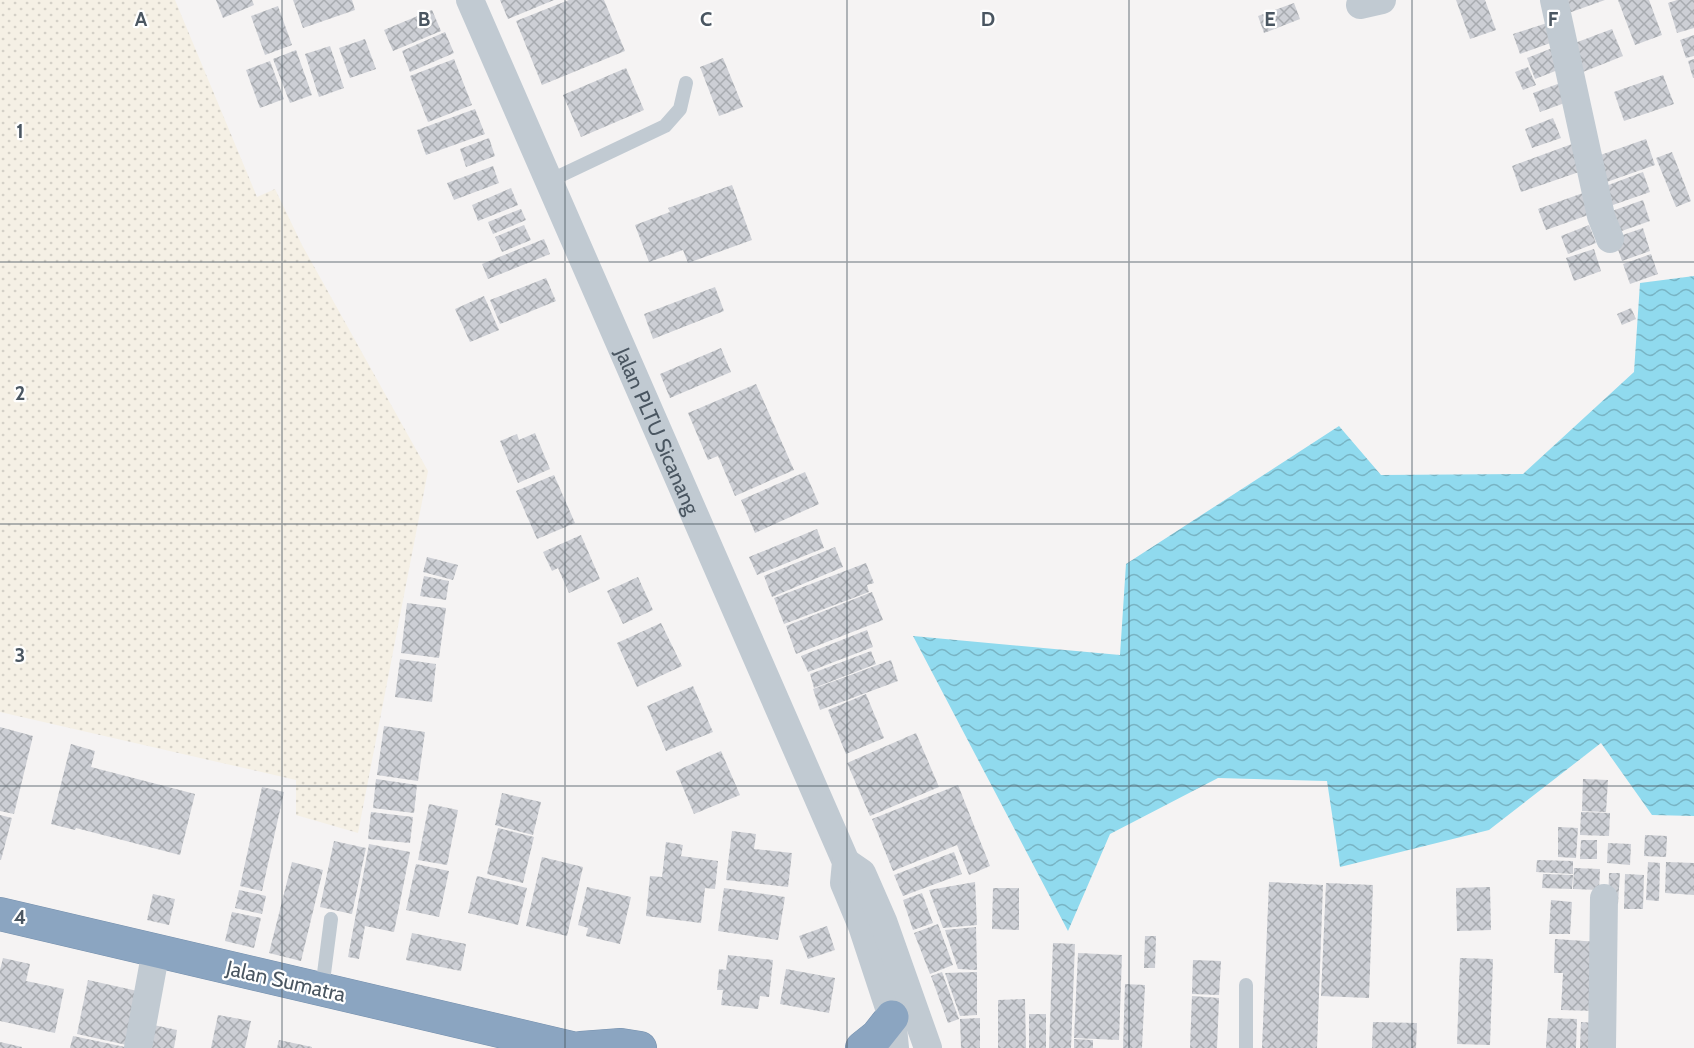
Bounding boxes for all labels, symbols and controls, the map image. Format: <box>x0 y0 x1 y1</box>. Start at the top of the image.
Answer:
text: A <box>135 7 148 31</box>
text: B <box>418 7 430 31</box>
text: C <box>700 7 712 31</box>
text: D <box>981 7 995 31</box>
text: E <box>1264 7 1276 31</box>
text: F <box>1548 7 1559 31</box>
text: 1 <box>16 119 24 143</box>
street label: Jalan PLTU Sicanang <box>610 343 705 518</box>
text: 2 <box>15 381 25 405</box>
text: 3 <box>15 643 25 667</box>
text: 4 <box>14 905 26 929</box>
street label: Jalan Sumatra <box>223 955 348 1007</box>

